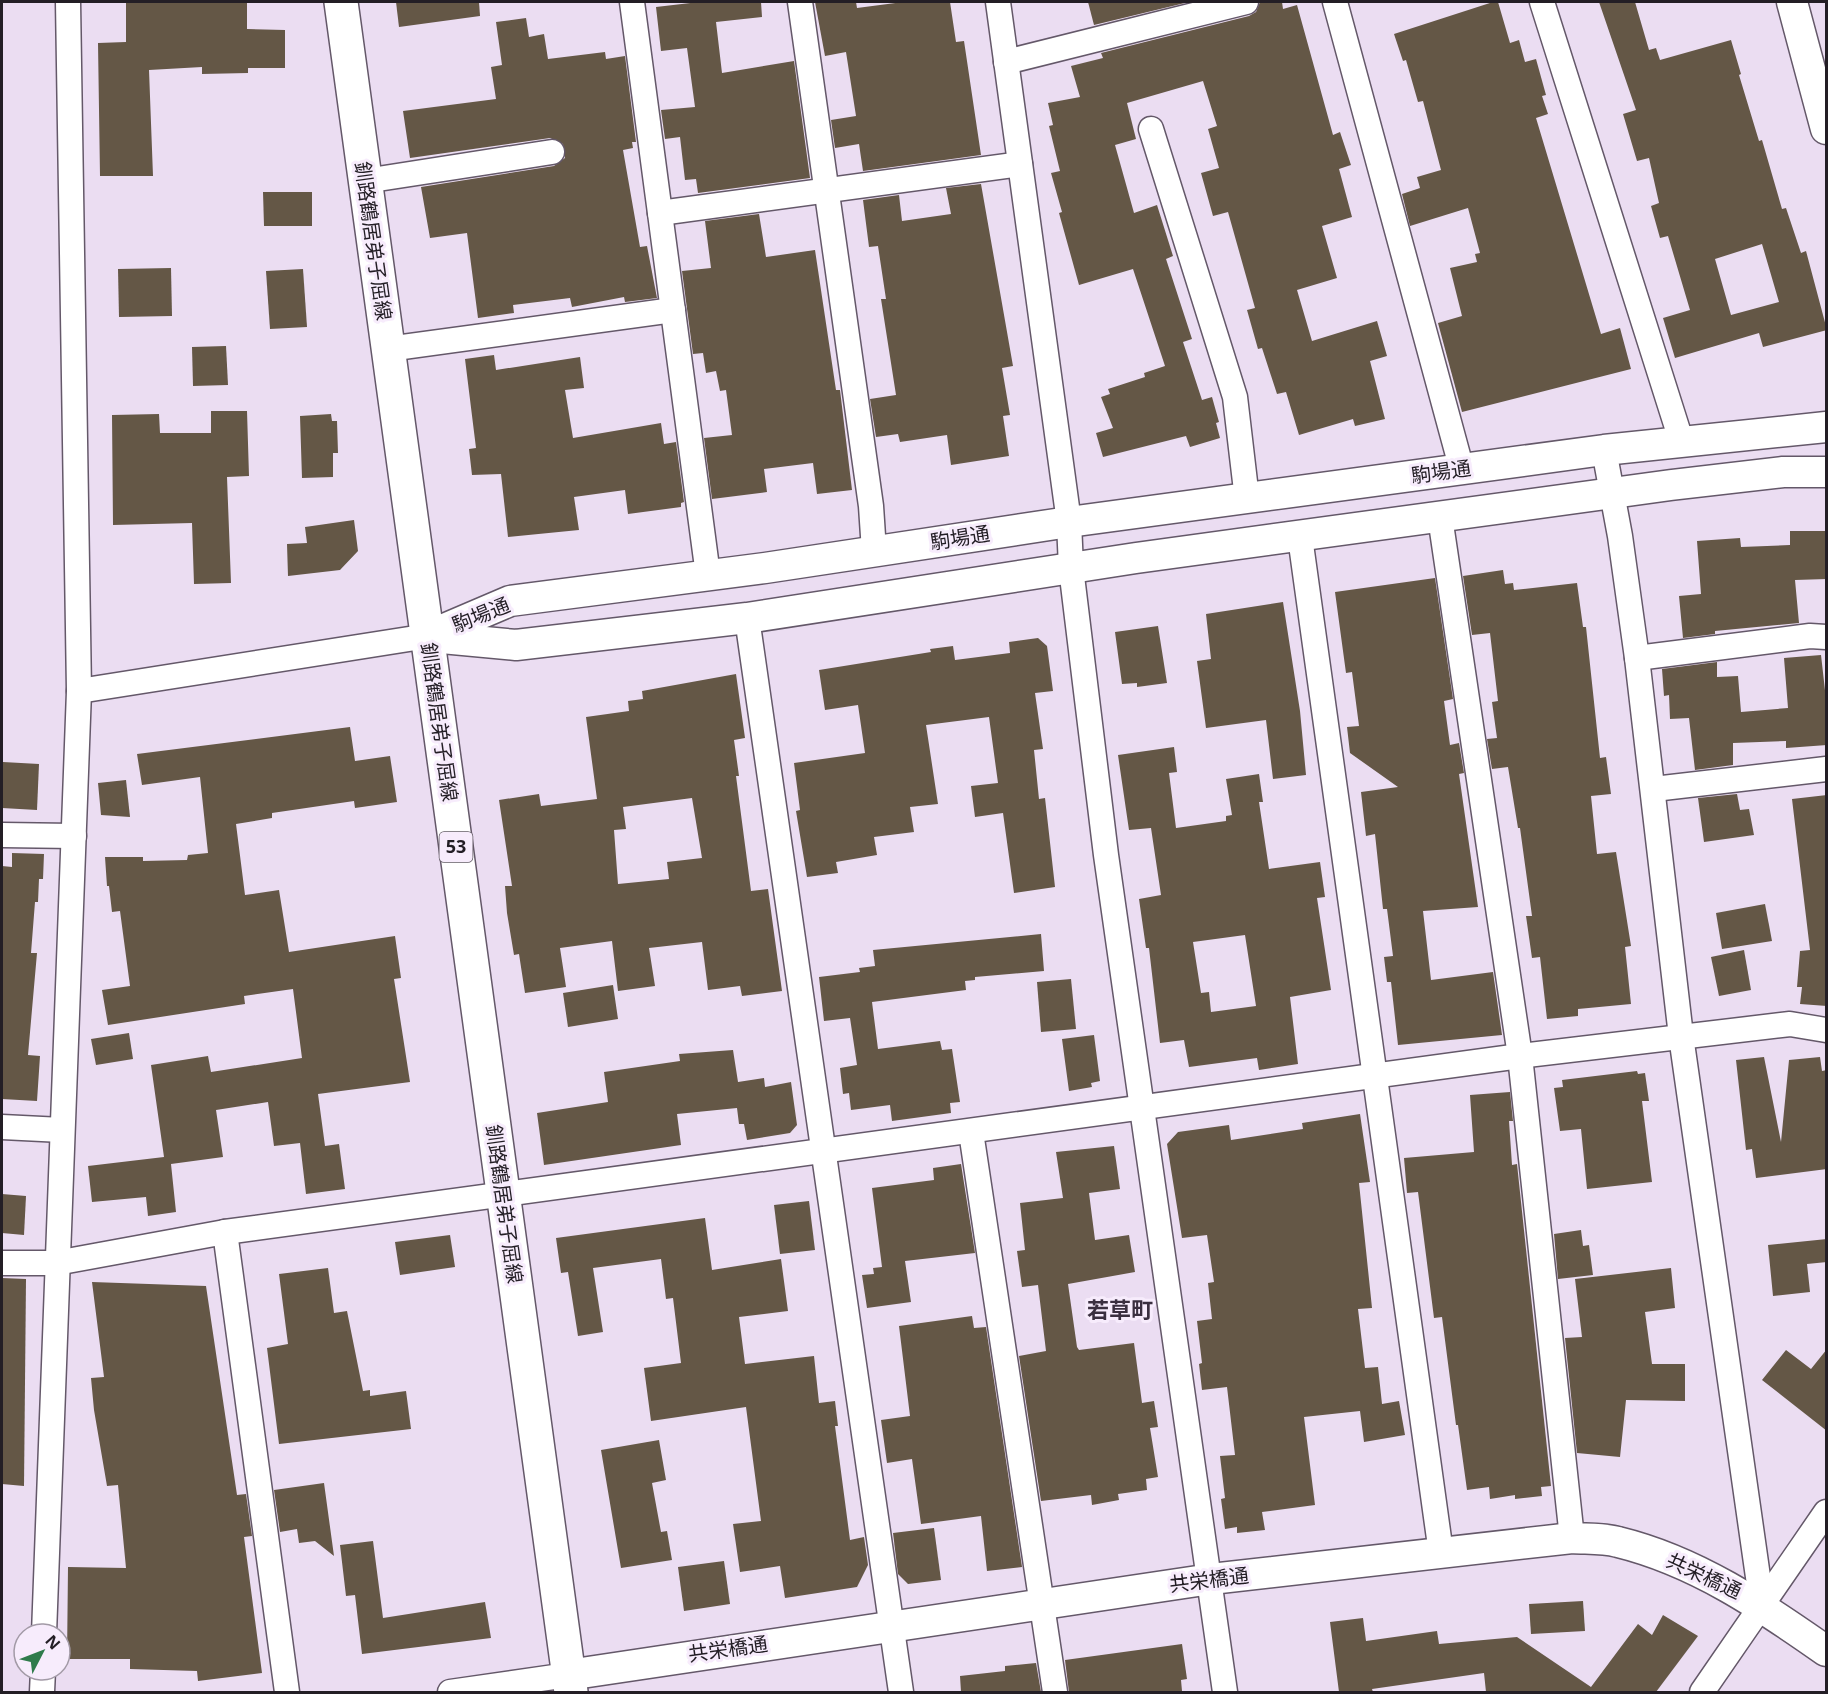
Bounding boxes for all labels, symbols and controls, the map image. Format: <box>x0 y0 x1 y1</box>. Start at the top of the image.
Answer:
street label: 釧路鶴居弟子屈線 <box>349 160 398 322</box>
street label: 駒場通 <box>1409 454 1473 489</box>
street label: 駒場通 <box>928 519 992 556</box>
street label: 駒場通 <box>448 591 514 638</box>
street label: 釧路鶴居弟子屈線 <box>415 641 464 803</box>
road number: 53 <box>440 832 472 862</box>
street label: 釧路鶴居弟子屈線 <box>480 1123 529 1285</box>
district label: 若草町 <box>1087 1294 1153 1324</box>
street label: 共栄橋通 <box>1662 1546 1746 1605</box>
street label: 共栄橋通 <box>1168 1561 1250 1598</box>
north arrow <box>12 1622 72 1682</box>
text: N <box>41 1630 66 1654</box>
street label: 共栄橋通 <box>686 1630 769 1667</box>

